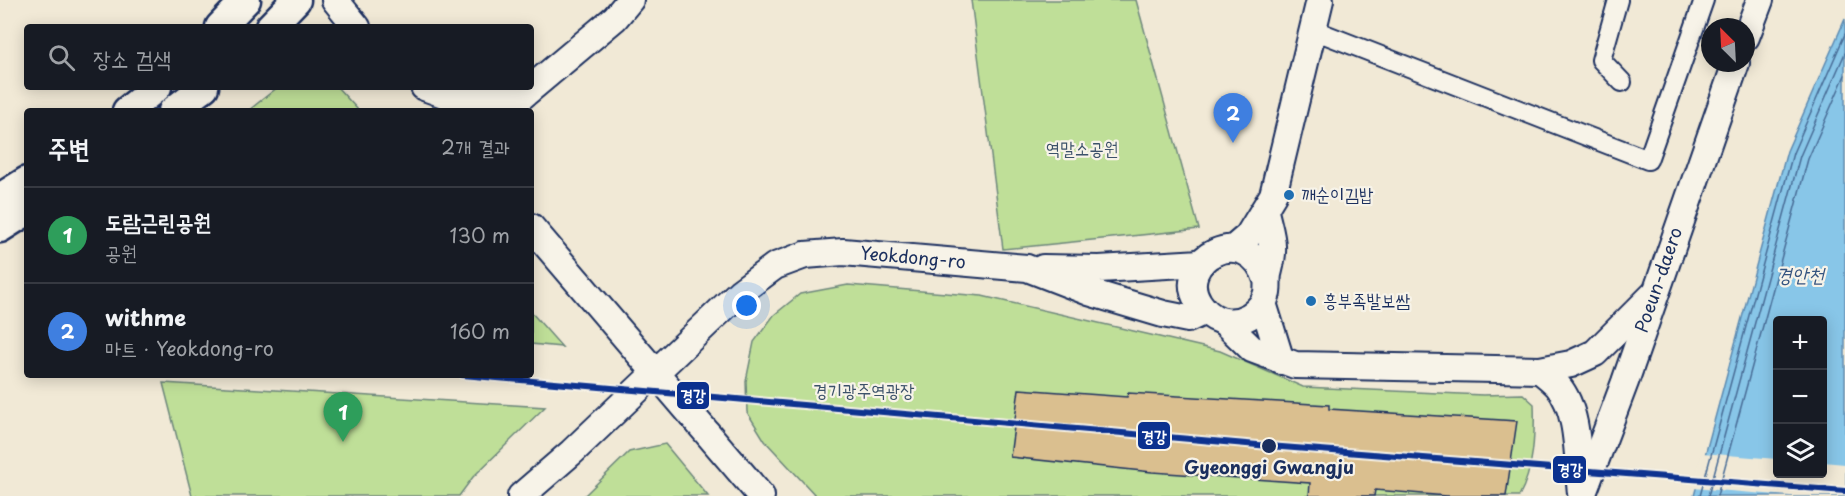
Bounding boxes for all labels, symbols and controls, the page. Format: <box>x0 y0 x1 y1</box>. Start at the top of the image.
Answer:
north arrow <box>1701 18 1755 72</box>
search box <box>24 24 534 90</box>
icon: search <box>45 41 78 74</box>
text: 장소 검색 <box>93 41 171 74</box>
pin: 2 <box>1214 94 1252 143</box>
text: 주변 <box>48 128 90 167</box>
text: 2개 결과 <box>441 132 510 162</box>
park label: 역말소공원 <box>1046 134 1118 161</box>
place label: 깨순이김밥 <box>1301 180 1374 207</box>
marker: 깨순이김밥 <box>1282 188 1296 202</box>
text: 도람근린공원 <box>105 204 211 237</box>
text: 1 <box>63 220 72 250</box>
text: 130 m <box>450 220 510 250</box>
street label: Poeun-daero <box>1627 223 1688 336</box>
text: 공원 <box>105 237 137 267</box>
street label: Yeokdong-ro <box>859 238 967 275</box>
water label: 경안천 <box>1776 259 1826 289</box>
place label: 흥부족발보쌈 <box>1323 286 1410 313</box>
your location <box>732 291 761 320</box>
marker: 흥부족발보쌈 <box>1304 294 1318 308</box>
text: withme <box>105 300 186 333</box>
text: 2 <box>60 316 75 346</box>
text: 160 m <box>450 316 510 346</box>
map controls <box>1773 316 1827 478</box>
button: + <box>1773 316 1827 370</box>
text: 마트 · Yeokdong-ro <box>105 333 274 363</box>
button: − <box>1773 370 1827 424</box>
park label: 경기광주역광장 <box>813 376 915 403</box>
line badge: 경강 <box>676 381 710 410</box>
text: 경강 <box>680 382 706 406</box>
pin: 1 <box>324 392 362 442</box>
line badge: 경강 <box>1137 421 1171 450</box>
text: 경강 <box>1141 423 1167 447</box>
button: layers <box>1773 424 1827 478</box>
marker: Gyeonggi Gwangju <box>1260 437 1278 455</box>
place label: Gyeonggi Gwangju <box>1184 453 1354 480</box>
line badge: 경강 <box>1552 455 1587 484</box>
text: 경강 <box>1557 456 1583 480</box>

